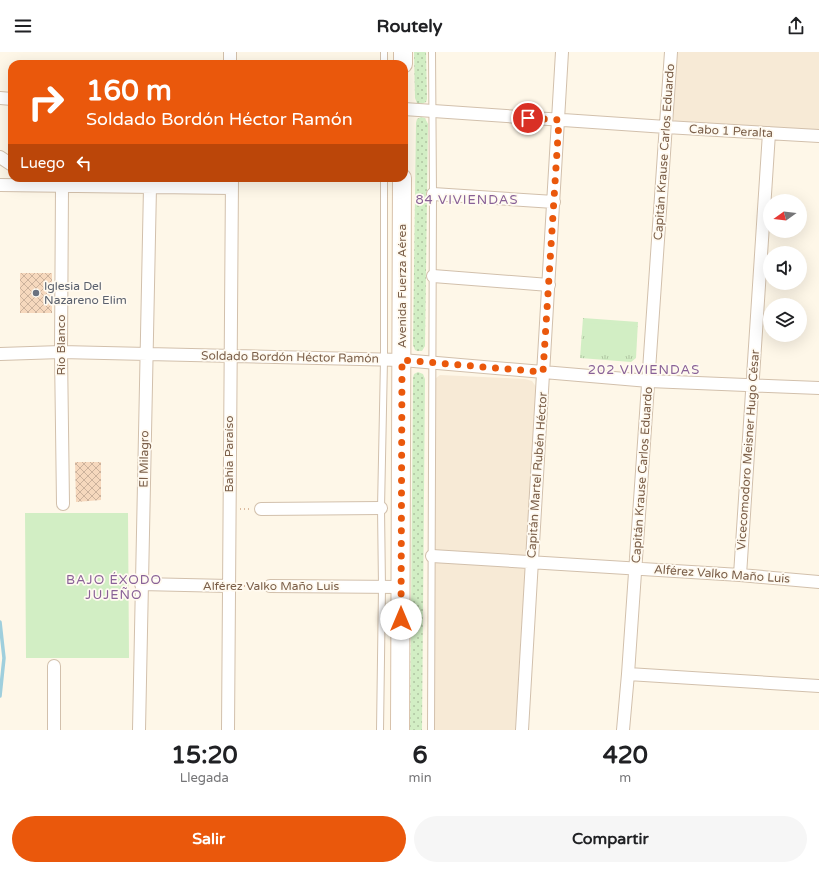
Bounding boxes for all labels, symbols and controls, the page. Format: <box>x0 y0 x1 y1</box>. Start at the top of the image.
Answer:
icon: menu <box>12 15 34 37</box>
text: Routely <box>377 15 442 37</box>
icon: share <box>785 15 807 37</box>
street label: Capitán Krause Carlos Eduardo <box>651 63 677 241</box>
text: 160 m <box>86 74 172 108</box>
icon: right <box>20 76 72 128</box>
pin <box>511 101 545 135</box>
icon: arrive <box>517 107 539 129</box>
text: Soldado Bordón Héctor Ramón <box>86 108 353 130</box>
street label: Cabo 1 Peralta <box>689 122 773 140</box>
icon: left <box>73 152 95 174</box>
text: Luego <box>20 154 65 172</box>
district label: 84 VIVIENDAS <box>415 192 519 208</box>
north arrow <box>763 194 807 238</box>
map controls <box>763 194 807 342</box>
street label: Avenida Fuerza Aérea <box>395 224 409 348</box>
button: sound <box>763 246 807 290</box>
place label: Iglesia Del Nazareno Elim <box>44 279 127 307</box>
marker: Iglesia Del Nazareno Elim <box>31 288 41 298</box>
button: layers <box>763 298 807 342</box>
street label: Río Blanco <box>54 315 68 375</box>
street label: Soldado Bordón Héctor Ramón <box>201 348 379 366</box>
street label: Vicecomodoro Meisner Hugo César <box>734 349 762 551</box>
district label: 202 VIVIENDAS <box>588 362 700 378</box>
street label: Capitán Krause Carlos Eduardo <box>629 386 655 564</box>
street label: Capitán Martel Rubén Héctor <box>524 391 550 559</box>
street label: Bahía Paraíso <box>222 415 236 493</box>
street label: El Milagro <box>137 430 151 488</box>
street label: Alférez Valko Maño Luis <box>653 562 791 586</box>
district label: BAJO ÉXODO JUJEÑO <box>66 572 162 603</box>
street label: Alférez Valko Maño Luis <box>203 579 339 593</box>
position arrow <box>380 598 422 640</box>
text: 15:20 <box>171 741 238 770</box>
text: 6 <box>413 741 428 770</box>
text: 420 <box>603 741 648 770</box>
text: Llegada <box>180 770 229 786</box>
text: min <box>409 770 432 786</box>
text: m <box>619 770 631 786</box>
button: Salir <box>12 816 406 862</box>
button: Compartir <box>414 816 807 862</box>

